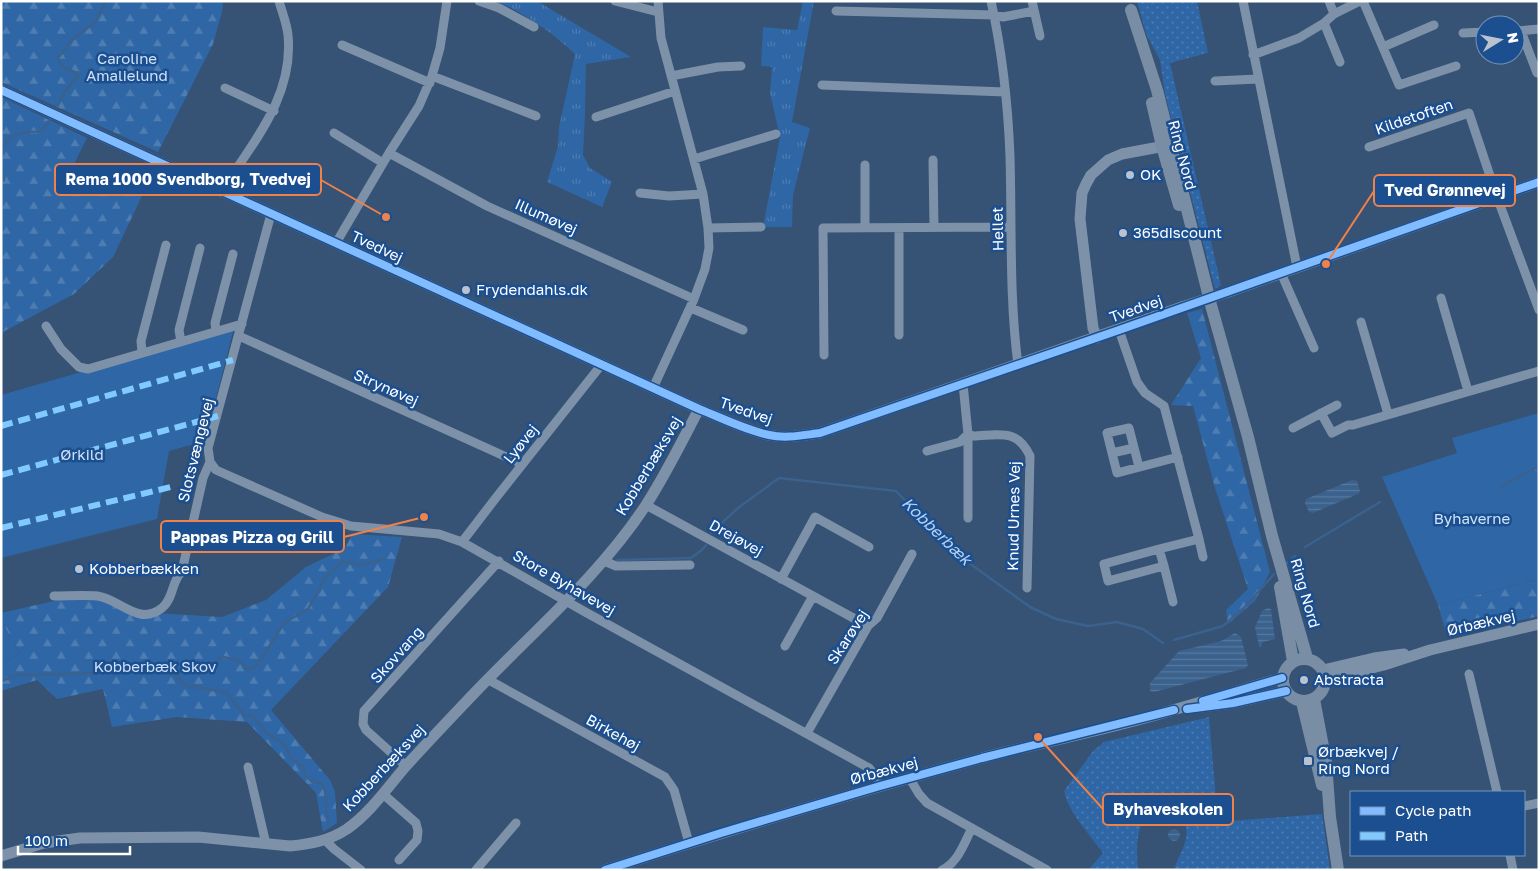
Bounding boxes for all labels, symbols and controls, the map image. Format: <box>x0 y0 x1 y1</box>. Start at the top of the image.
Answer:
north arrow <box>1475 15 1525 65</box>
text: N <box>1504 31 1523 44</box>
park label: Caroline Amalielund <box>86 49 168 84</box>
street label: Kildetoften <box>1372 94 1455 138</box>
street label: Ring Nord <box>1165 118 1201 192</box>
callout: Rema 1000 Svendborg, Tvedvej <box>55 164 321 195</box>
place label: OK <box>1140 165 1161 183</box>
text: Rema 1000 Svendborg, Tvedvej <box>65 169 311 189</box>
marker: OK <box>1124 169 1136 181</box>
callout: Tved Grønnevej <box>1374 175 1515 206</box>
text: Tved Grønnevej <box>1384 180 1506 200</box>
street label: Illumøvej <box>512 194 580 238</box>
street label: Hellet <box>988 207 1006 251</box>
place label: 365discount <box>1133 223 1222 241</box>
street label: Tvedvej <box>349 226 406 266</box>
marker: 365discount <box>1117 227 1129 239</box>
place label: Frydendahls.dk <box>476 280 589 298</box>
marker: Frydendahls.dk <box>460 284 472 296</box>
street label: Tvedvej <box>1107 291 1165 326</box>
street label: Strynøvej <box>351 365 422 409</box>
street label: Tvedvej <box>717 393 775 428</box>
street label: Slotsvængevej <box>173 396 217 504</box>
street label: Kobberbæksvej <box>611 413 685 518</box>
street label: Lyøvej <box>499 420 541 467</box>
park label: Ørkild <box>60 445 104 463</box>
street label: Knud Urnes Vej <box>1003 461 1023 571</box>
water label: Kobberbæk <box>898 493 977 571</box>
park label: Byhaverne <box>1434 509 1510 527</box>
street label: Drejøvej <box>706 515 766 559</box>
callout: Pappas Pizza og Grill <box>161 521 344 552</box>
text: Pappas Pizza og Grill <box>170 527 334 547</box>
street label: Store Byhavevej <box>510 545 619 619</box>
street label: Ring Nord <box>1287 556 1325 630</box>
place label: Kobberbækken <box>89 559 199 577</box>
marker: Kobberbækken <box>73 563 85 575</box>
street label: Ørbækvej <box>1445 605 1517 639</box>
street label: Skarøvej <box>823 606 872 667</box>
street label: Skovvang <box>366 622 426 686</box>
park label: Kobberbæk Skov <box>94 657 217 675</box>
place label: Abstracta <box>1314 670 1384 688</box>
marker: Abstracta <box>1298 674 1310 686</box>
street label: Birkehøj <box>583 710 644 754</box>
street label: Kobberbæksvej <box>338 720 428 815</box>
place label: Ørbækvej / Ring Nord <box>1318 742 1399 777</box>
street label: Ørbækvej <box>848 752 920 788</box>
marker: Ørbækvej / Ring Nord <box>1302 755 1314 767</box>
legend <box>1350 791 1525 856</box>
callout: Byhaveskolen <box>1103 794 1233 825</box>
text: Byhaveskolen <box>1113 799 1223 819</box>
text: Cycle path <box>1395 801 1471 819</box>
scale bar <box>18 824 130 856</box>
text: Path <box>1395 826 1428 844</box>
text: 100 m <box>25 831 68 849</box>

